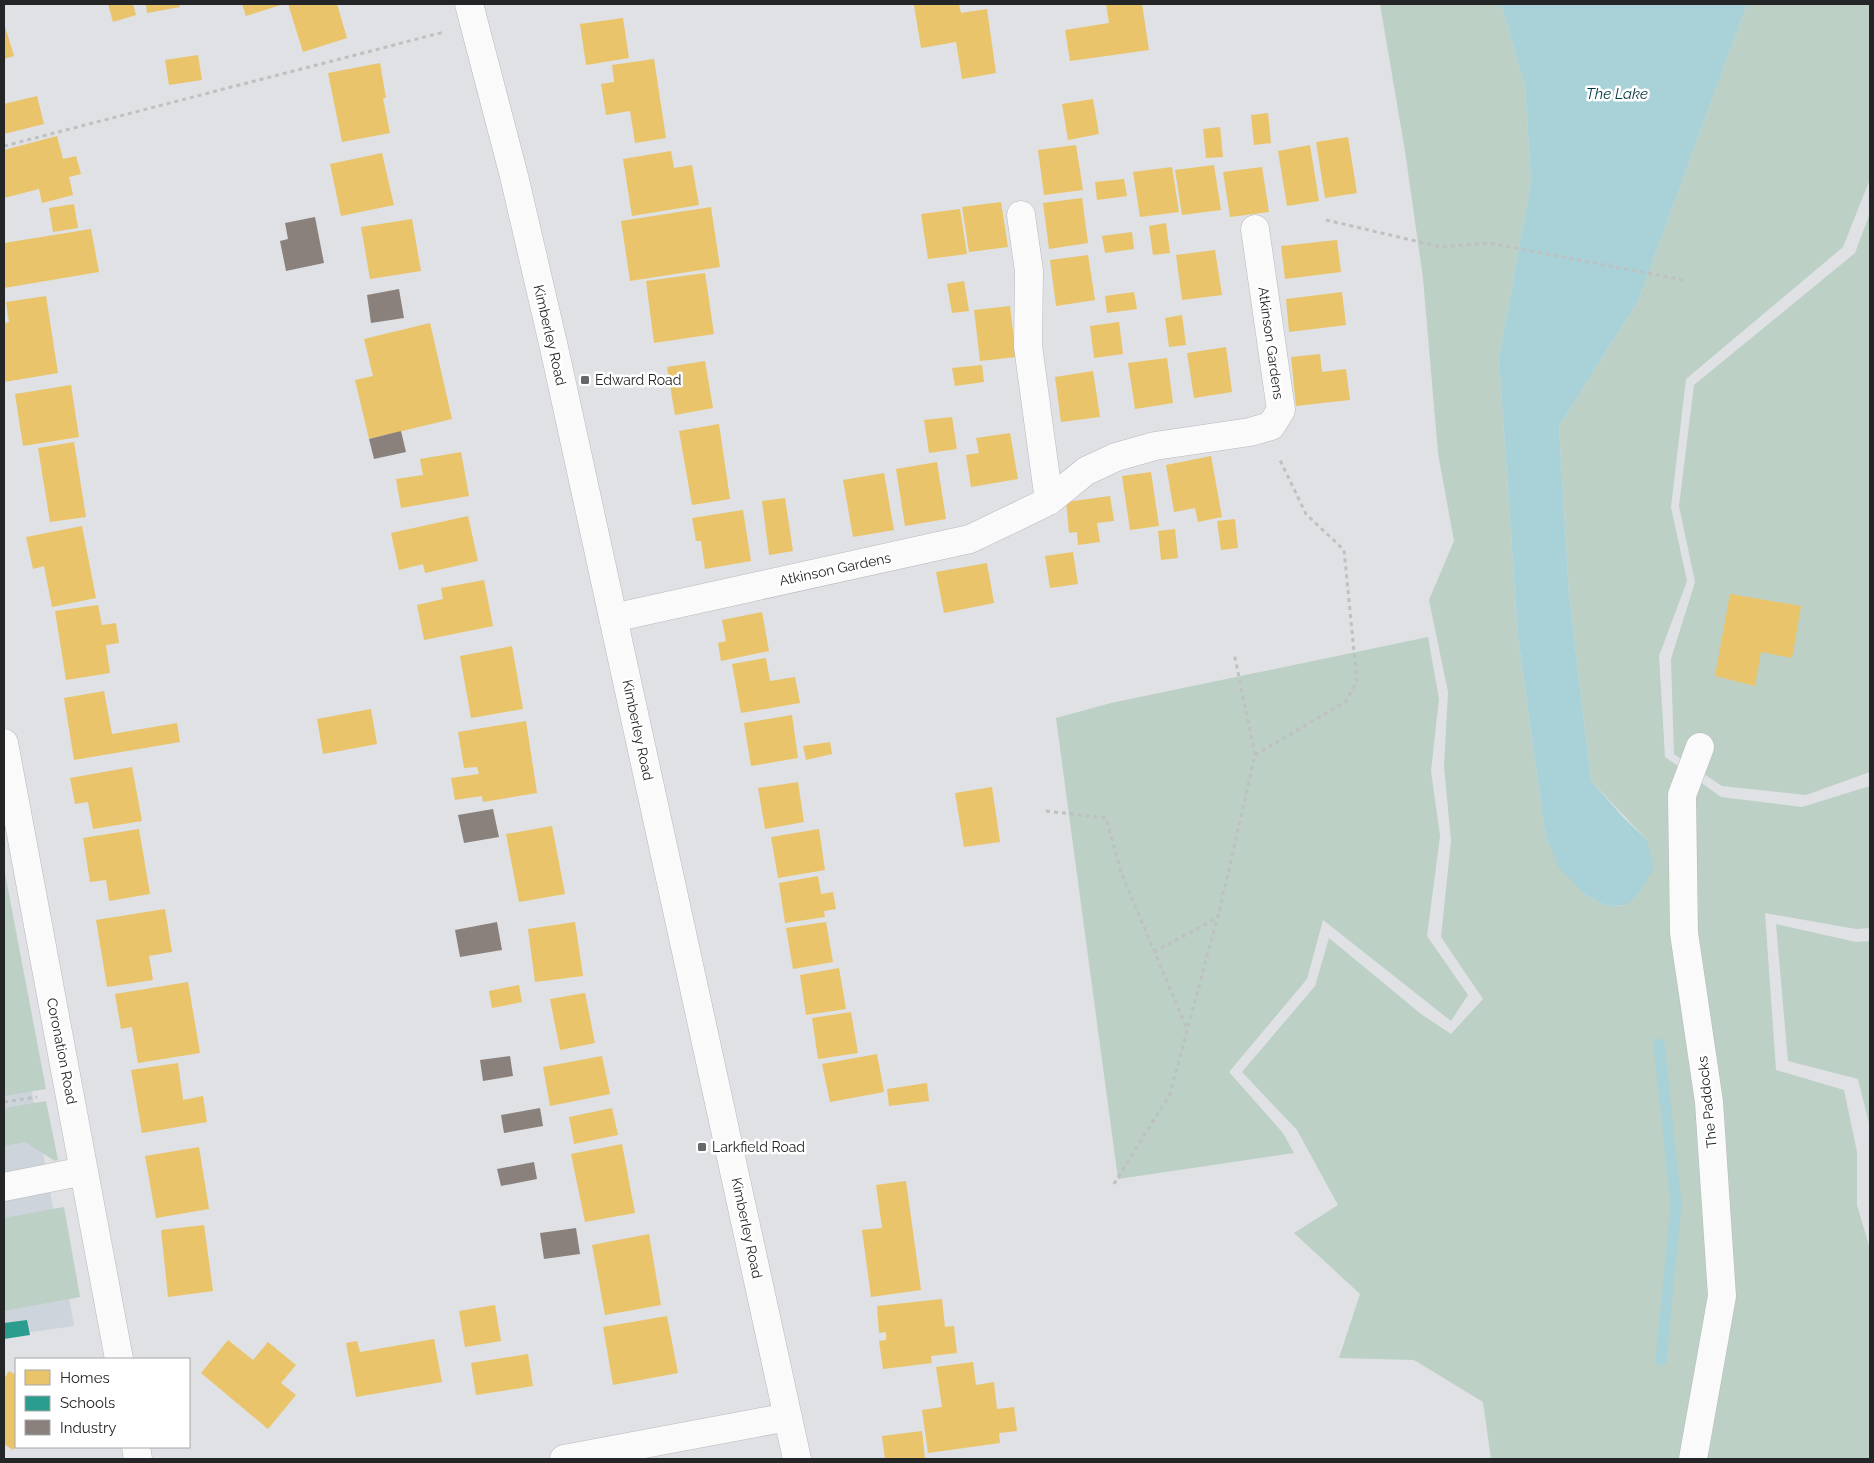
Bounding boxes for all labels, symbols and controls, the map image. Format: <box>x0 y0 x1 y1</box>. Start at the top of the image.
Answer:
water label: The Lake <box>1586 85 1648 103</box>
street label: Kimberley Road <box>531 283 569 387</box>
street label: Atkinson Gardens <box>1255 286 1287 401</box>
place label: Edward Road <box>595 372 681 388</box>
marker: Edward Road <box>579 374 591 386</box>
street label: Atkinson Gardens <box>778 549 892 589</box>
street label: Kimberley Road <box>619 678 657 782</box>
street label: Coronation Road <box>44 996 80 1106</box>
street label: The Paddocks <box>1694 1055 1720 1149</box>
place label: Larkfield Road <box>712 1139 805 1155</box>
marker: Larkfield Road <box>696 1141 708 1153</box>
street label: Kimberley Road <box>728 1176 766 1280</box>
legend <box>15 1358 190 1448</box>
text: Homes <box>60 1369 110 1387</box>
text: Schools <box>60 1394 115 1412</box>
text: Industry <box>60 1419 116 1437</box>

